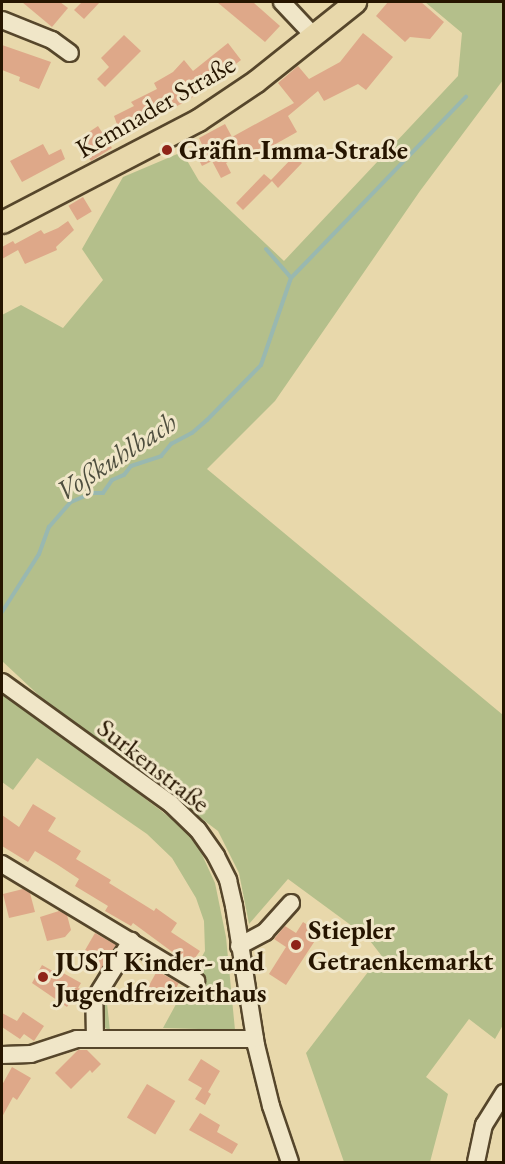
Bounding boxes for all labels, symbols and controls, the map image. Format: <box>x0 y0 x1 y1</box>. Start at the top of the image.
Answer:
street label: Kemnader Straße <box>70 47 240 165</box>
place label: Gräfin-Imma-Straße <box>179 134 408 166</box>
marker: Gräfin-Imma-Straße <box>160 143 174 157</box>
water label: Voßkuhlbach <box>50 405 182 507</box>
street label: Surkenstraße <box>91 711 217 819</box>
place label: Stiepler Getraenkemarkt <box>308 913 493 976</box>
marker: Stiepler Getraenkemarkt <box>289 938 303 952</box>
place label: JUST Kinder- und Jugendfreizeithaus <box>55 945 266 1008</box>
marker: JUST Kinder- und Jugendfreizeithaus <box>36 970 50 984</box>

